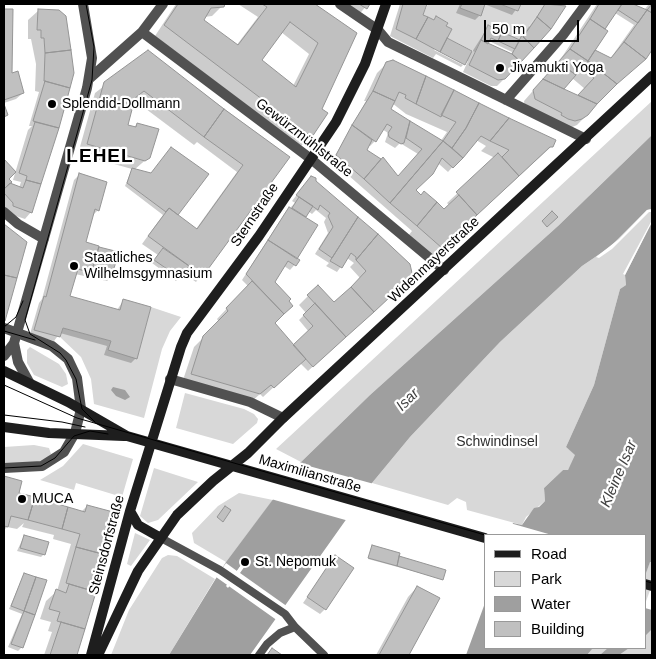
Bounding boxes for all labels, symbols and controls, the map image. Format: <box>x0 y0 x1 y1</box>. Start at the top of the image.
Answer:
scale bar <box>486 10 581 42</box>
text: 50 m <box>492 20 525 37</box>
place label: Jivamukti Yoga <box>510 60 604 76</box>
marker: Jivamukti Yoga <box>494 62 506 74</box>
street label: Gewürzmühlstraße <box>252 95 356 181</box>
place label: Splendid-Dollmann <box>62 96 180 112</box>
marker: Splendid-Dollmann <box>46 98 58 110</box>
district label: LEHEL <box>66 146 134 168</box>
street label: Sternstraße <box>228 180 282 250</box>
street label: Widenmayerstraße <box>385 214 483 306</box>
place label: Staatliches Wilhelmsgymnasium <box>84 250 212 282</box>
marker: Staatliches Wilhelmsgymnasium <box>68 260 80 272</box>
water label: Isar <box>393 385 423 415</box>
park label: Schwindinsel <box>456 434 538 450</box>
water label: Kleine Isar <box>597 438 641 510</box>
street label: Maximilianstraße <box>257 451 363 497</box>
place label: MUCA <box>32 491 73 507</box>
marker: MUCA <box>16 493 28 505</box>
street label: Steinsdorfstraße <box>86 493 128 597</box>
legend <box>483 534 646 649</box>
text: Road <box>531 545 567 562</box>
place label: St. Nepomuk <box>255 554 336 570</box>
marker: St. Nepomuk <box>239 556 251 568</box>
text: Park <box>531 570 562 587</box>
text: Water <box>531 595 570 612</box>
text: Building <box>531 620 584 637</box>

